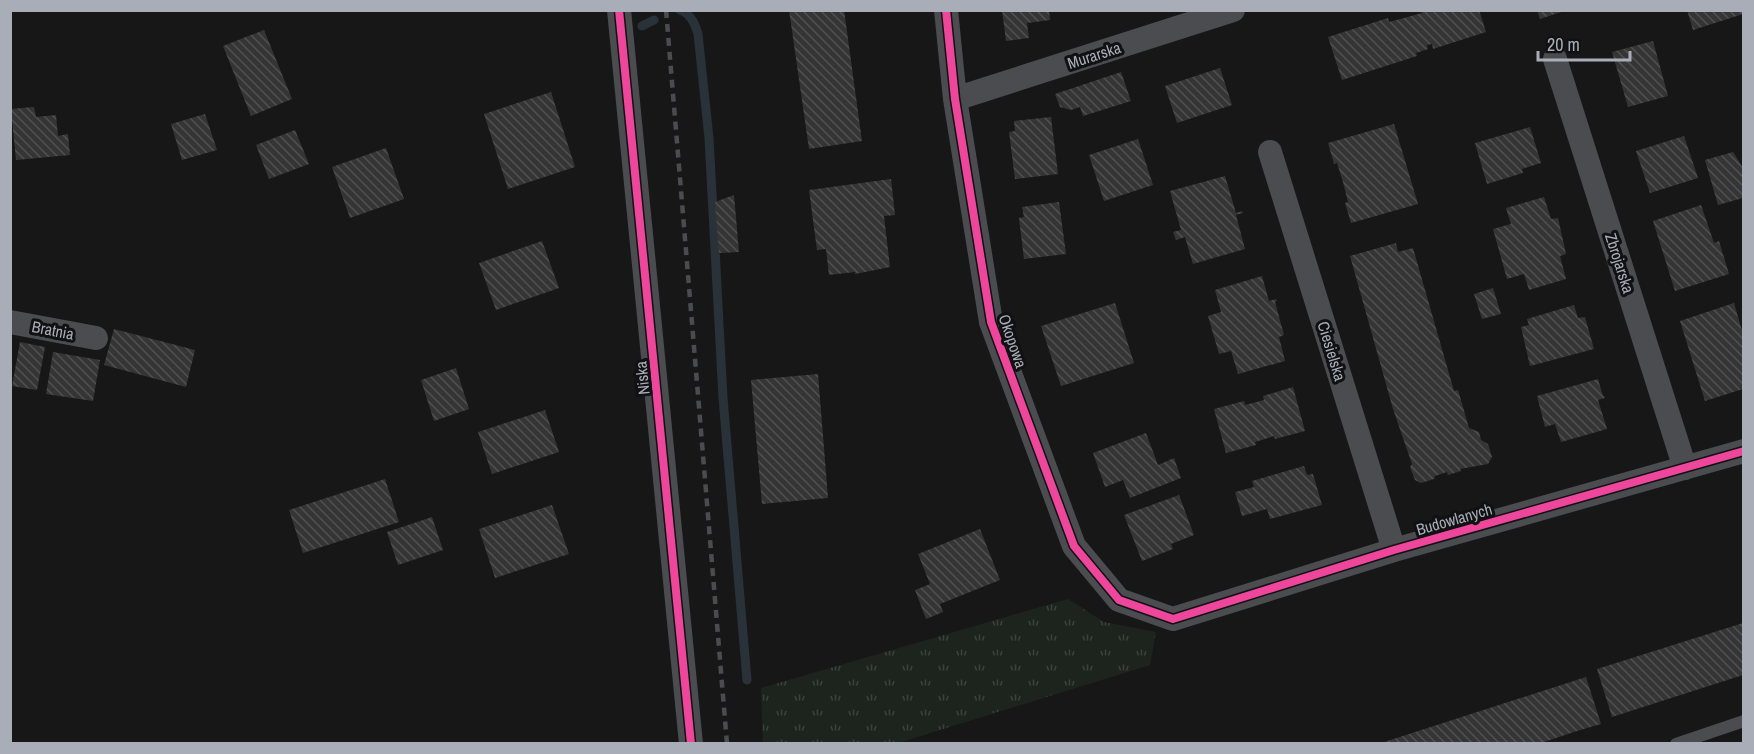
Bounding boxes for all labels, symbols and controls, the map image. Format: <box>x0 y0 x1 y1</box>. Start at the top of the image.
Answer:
scale bar <box>1538 24 1630 62</box>
text: 20 m <box>1547 32 1580 57</box>
street label: Murarska <box>1065 36 1124 74</box>
street label: Zbrojarska <box>1600 230 1640 297</box>
street label: Okopowa <box>994 311 1033 371</box>
street label: Bratnia <box>30 315 77 345</box>
street label: Ciesielska <box>1313 318 1352 384</box>
street label: Niska <box>629 359 655 396</box>
street label: Budowlanych <box>1413 498 1495 540</box>

